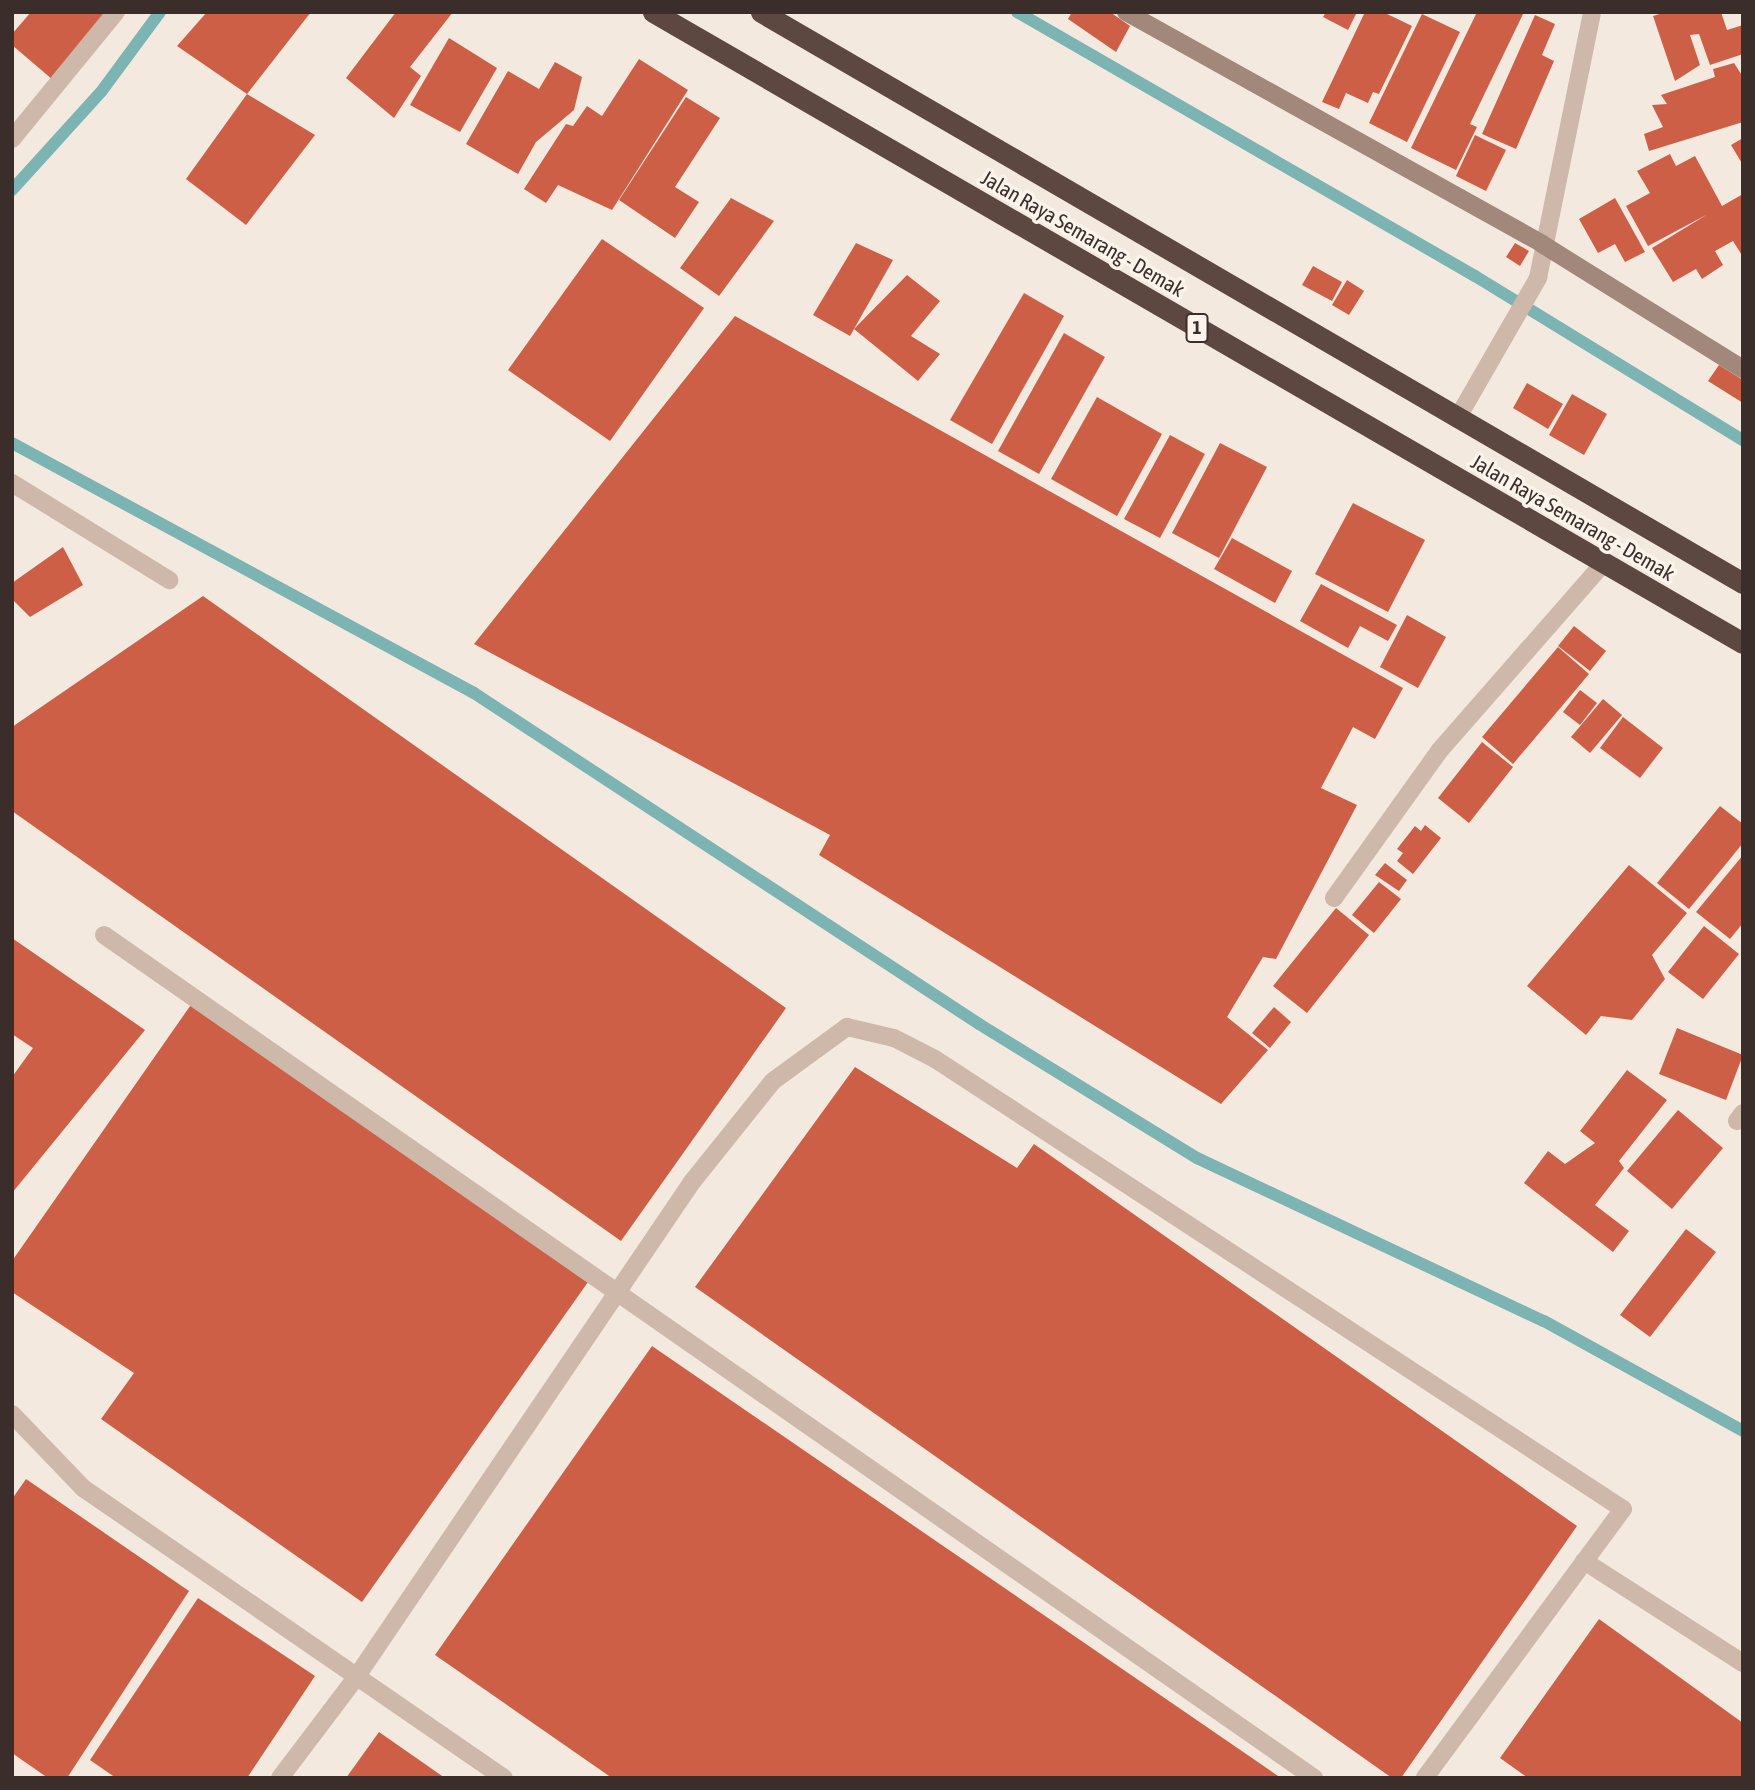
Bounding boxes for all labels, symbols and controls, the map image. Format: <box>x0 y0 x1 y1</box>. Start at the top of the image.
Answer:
street label: Jalan Raya Semarang - Demak <box>977 164 1189 302</box>
road number: 1 <box>1185 312 1209 344</box>
street label: Jalan Raya Semarang - Demak <box>1467 448 1679 586</box>

